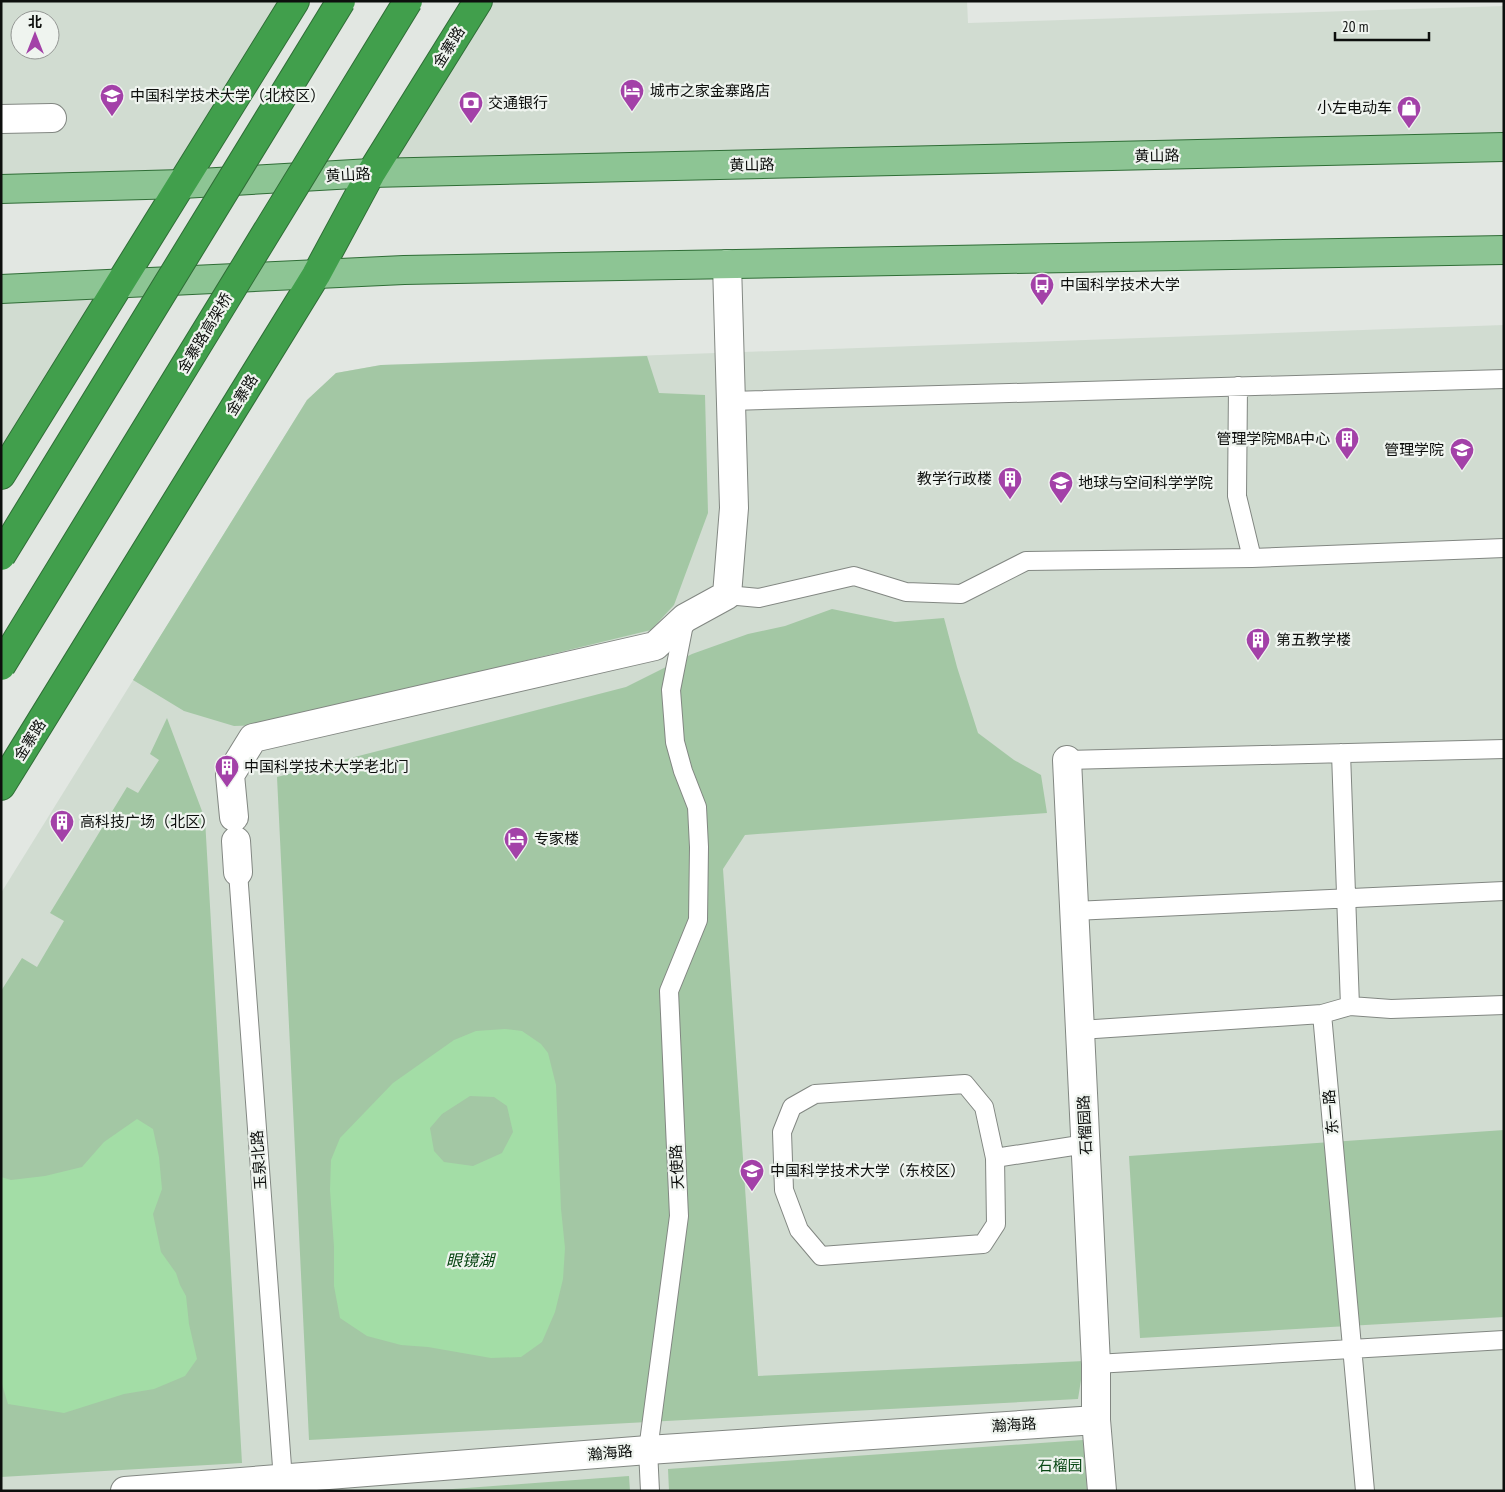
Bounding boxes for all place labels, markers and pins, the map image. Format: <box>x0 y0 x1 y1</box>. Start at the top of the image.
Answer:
hotel icon: 城市之家金寨路店 <box>619 78 645 112</box>
place label: 城市之家金寨路店 <box>650 81 770 100</box>
school or university icon: 中国科学技术大学（北校区） <box>99 83 125 117</box>
place label: 中国科学技术大学（北校区） <box>130 86 325 105</box>
bank icon: 交通银行 <box>458 90 484 124</box>
place label: 交通银行 <box>488 93 548 112</box>
shop icon: 小左电动车 <box>1396 95 1422 129</box>
place label: 小左电动车 <box>1317 98 1392 117</box>
bus stop icon: 中国科学技术大学 <box>1029 272 1055 306</box>
place label: 中国科学技术大学 <box>1060 275 1180 294</box>
building icon: 管理学院MBA中心 <box>1334 426 1360 460</box>
place label: 管理学院MBA中心 <box>1216 429 1330 448</box>
school or university icon: 管理学院 <box>1449 437 1475 471</box>
place label: 管理学院 <box>1384 440 1444 459</box>
building icon: 教学行政楼 <box>997 466 1023 500</box>
place label: 教学行政楼 <box>917 469 992 488</box>
school or university icon: 地球与空间科学学院 <box>1048 470 1074 504</box>
place label: 地球与空间科学学院 <box>1078 473 1213 492</box>
building icon: 第五教学楼 <box>1245 627 1271 661</box>
place label: 第五教学楼 <box>1276 630 1351 649</box>
building icon: 中国科学技术大学老北门 <box>214 754 240 788</box>
place label: 中国科学技术大学老北门 <box>244 757 409 776</box>
building icon: 高科技广场（北区） <box>49 809 75 843</box>
place label: 高科技广场（北区） <box>80 812 215 831</box>
hotel icon: 专家楼 <box>503 826 529 860</box>
place label: 专家楼 <box>534 829 579 848</box>
school or university icon: 中国科学技术大学（东校区） <box>739 1158 765 1192</box>
place label: 中国科学技术大学（东校区） <box>770 1161 965 1180</box>

